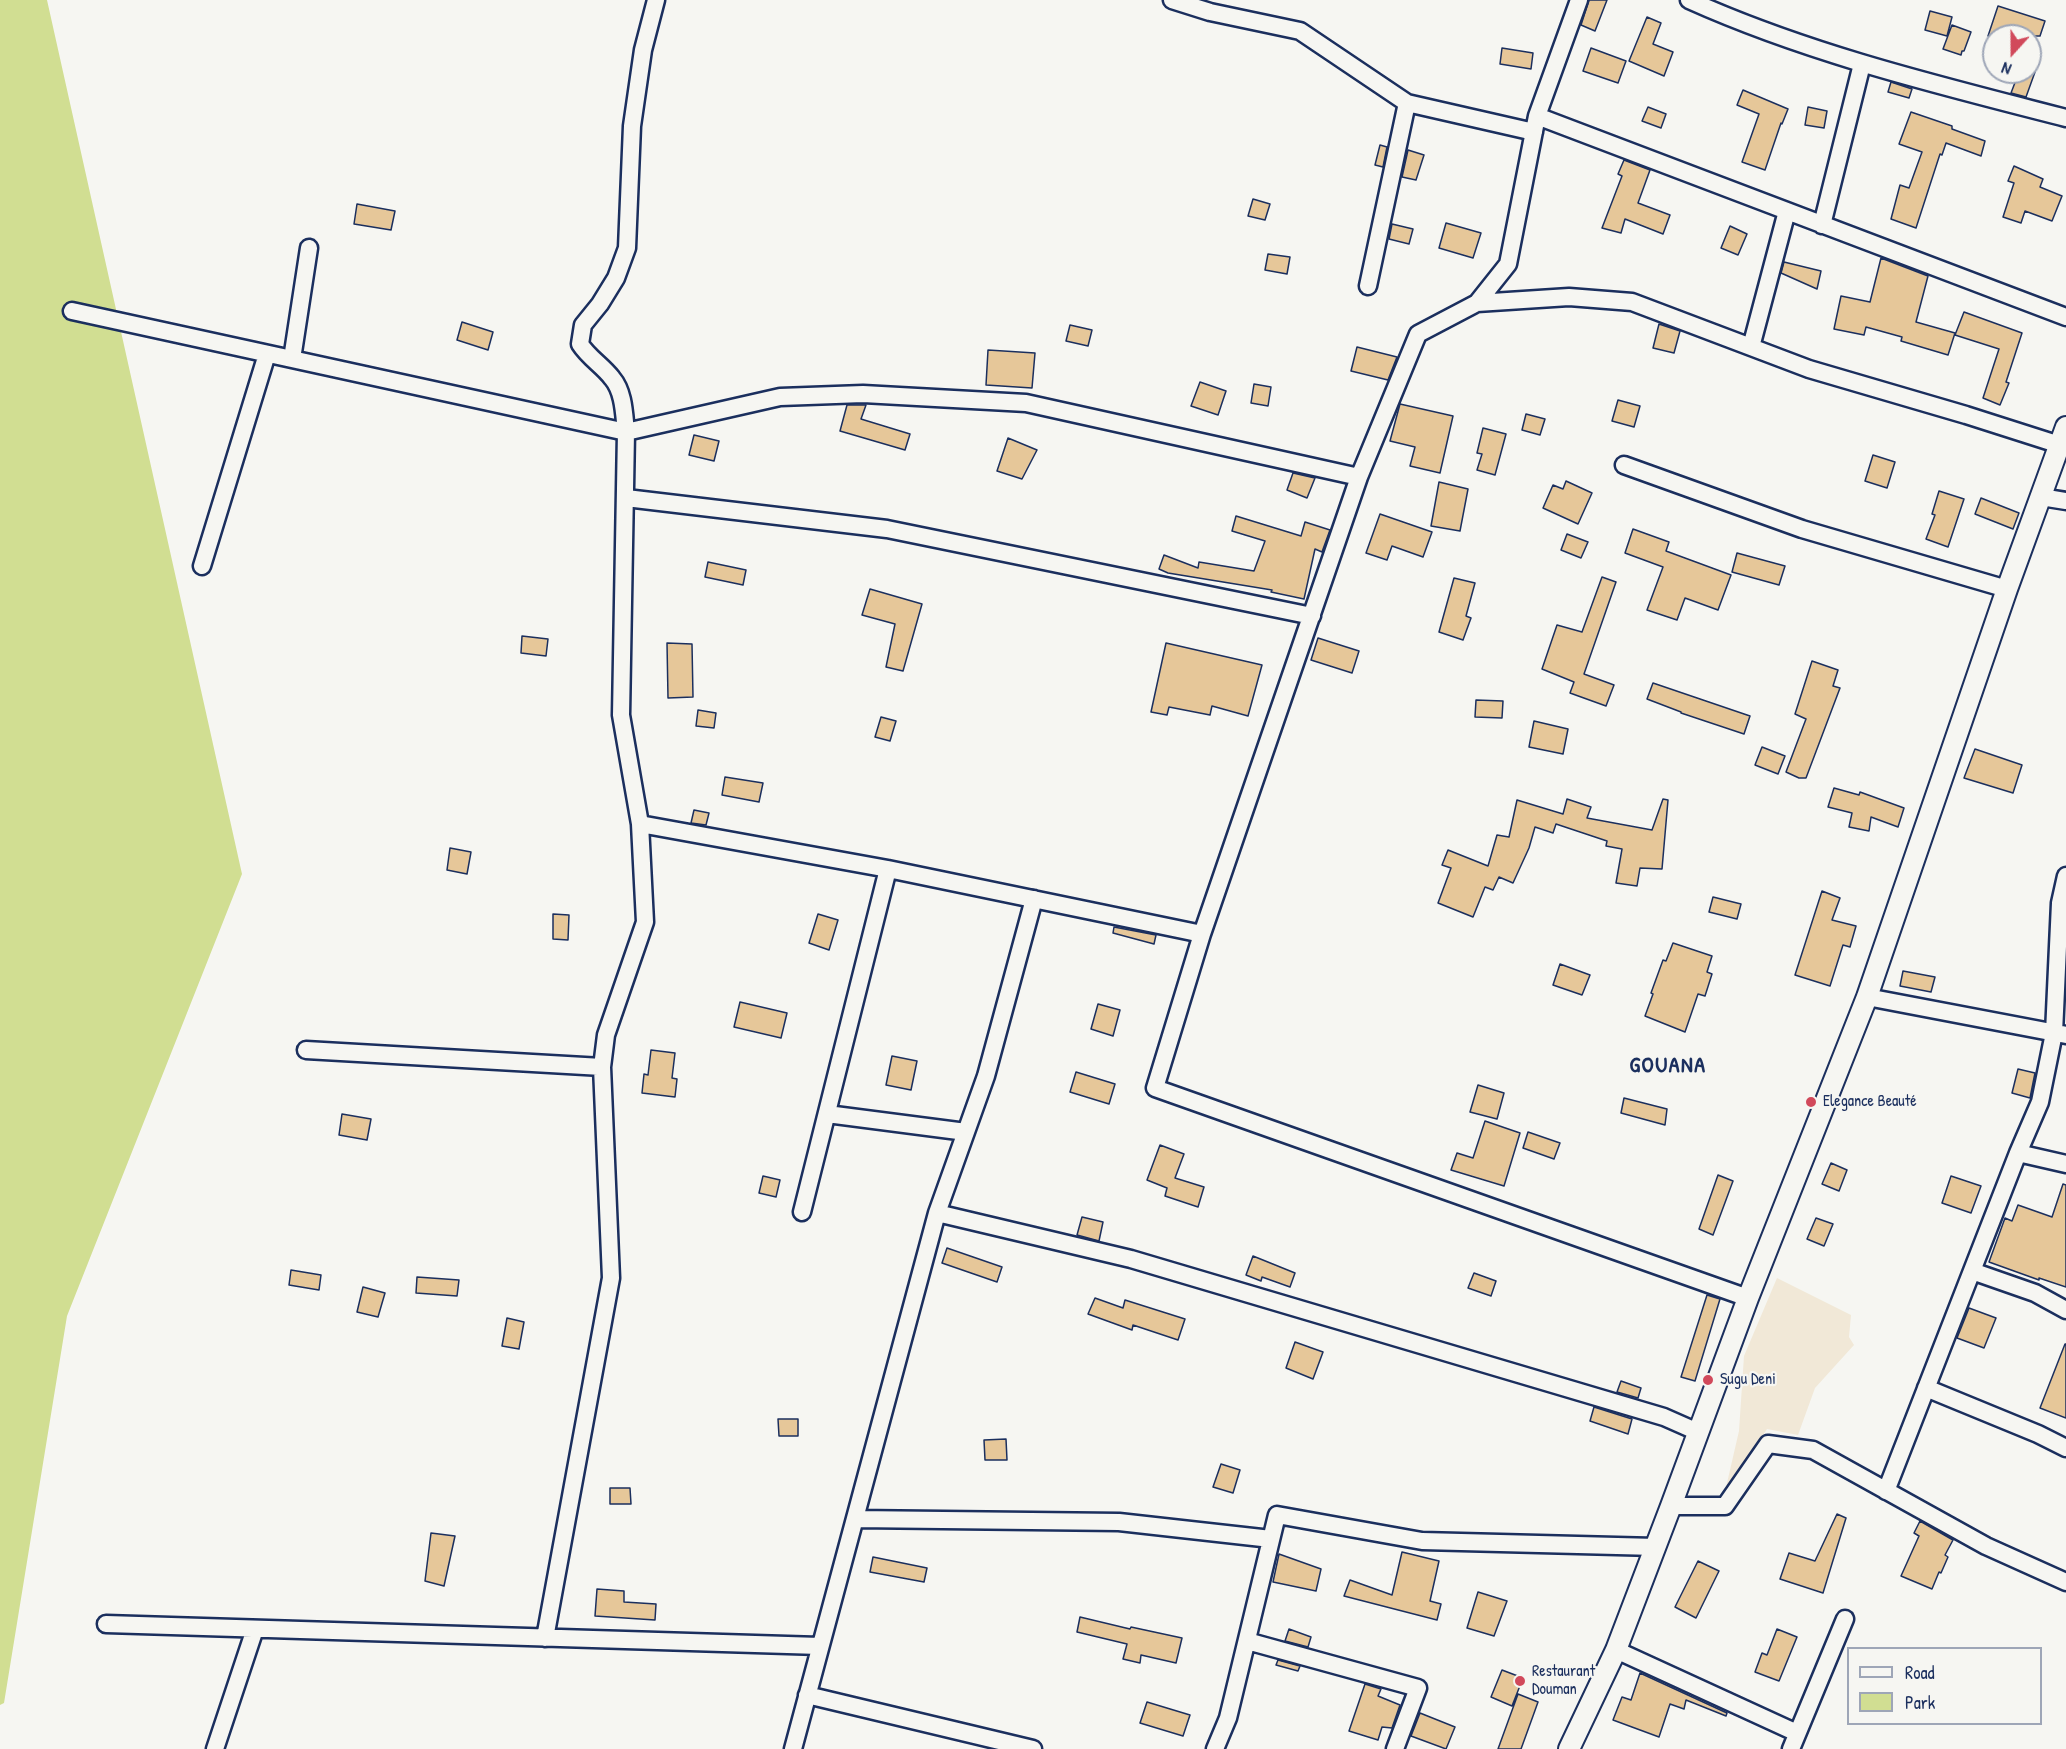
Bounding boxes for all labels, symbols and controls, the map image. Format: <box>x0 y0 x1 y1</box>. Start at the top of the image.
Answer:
north arrow <box>1982 24 2042 84</box>
text: N <box>1998 57 2014 81</box>
district label: GOUANA <box>1629 1053 1707 1079</box>
place label: Elegance Beauté <box>1823 1092 1917 1112</box>
marker: Elegance Beauté <box>1804 1095 1818 1109</box>
place label: Sugu Deni <box>1720 1370 1776 1390</box>
marker: Sugu Deni <box>1701 1373 1715 1387</box>
legend <box>1847 1647 2042 1725</box>
text: Road <box>1905 1660 1935 1685</box>
place label: Restaurant Douman <box>1532 1662 1595 1700</box>
marker: Restaurant Douman <box>1513 1674 1527 1688</box>
text: Park <box>1905 1690 1935 1715</box>

